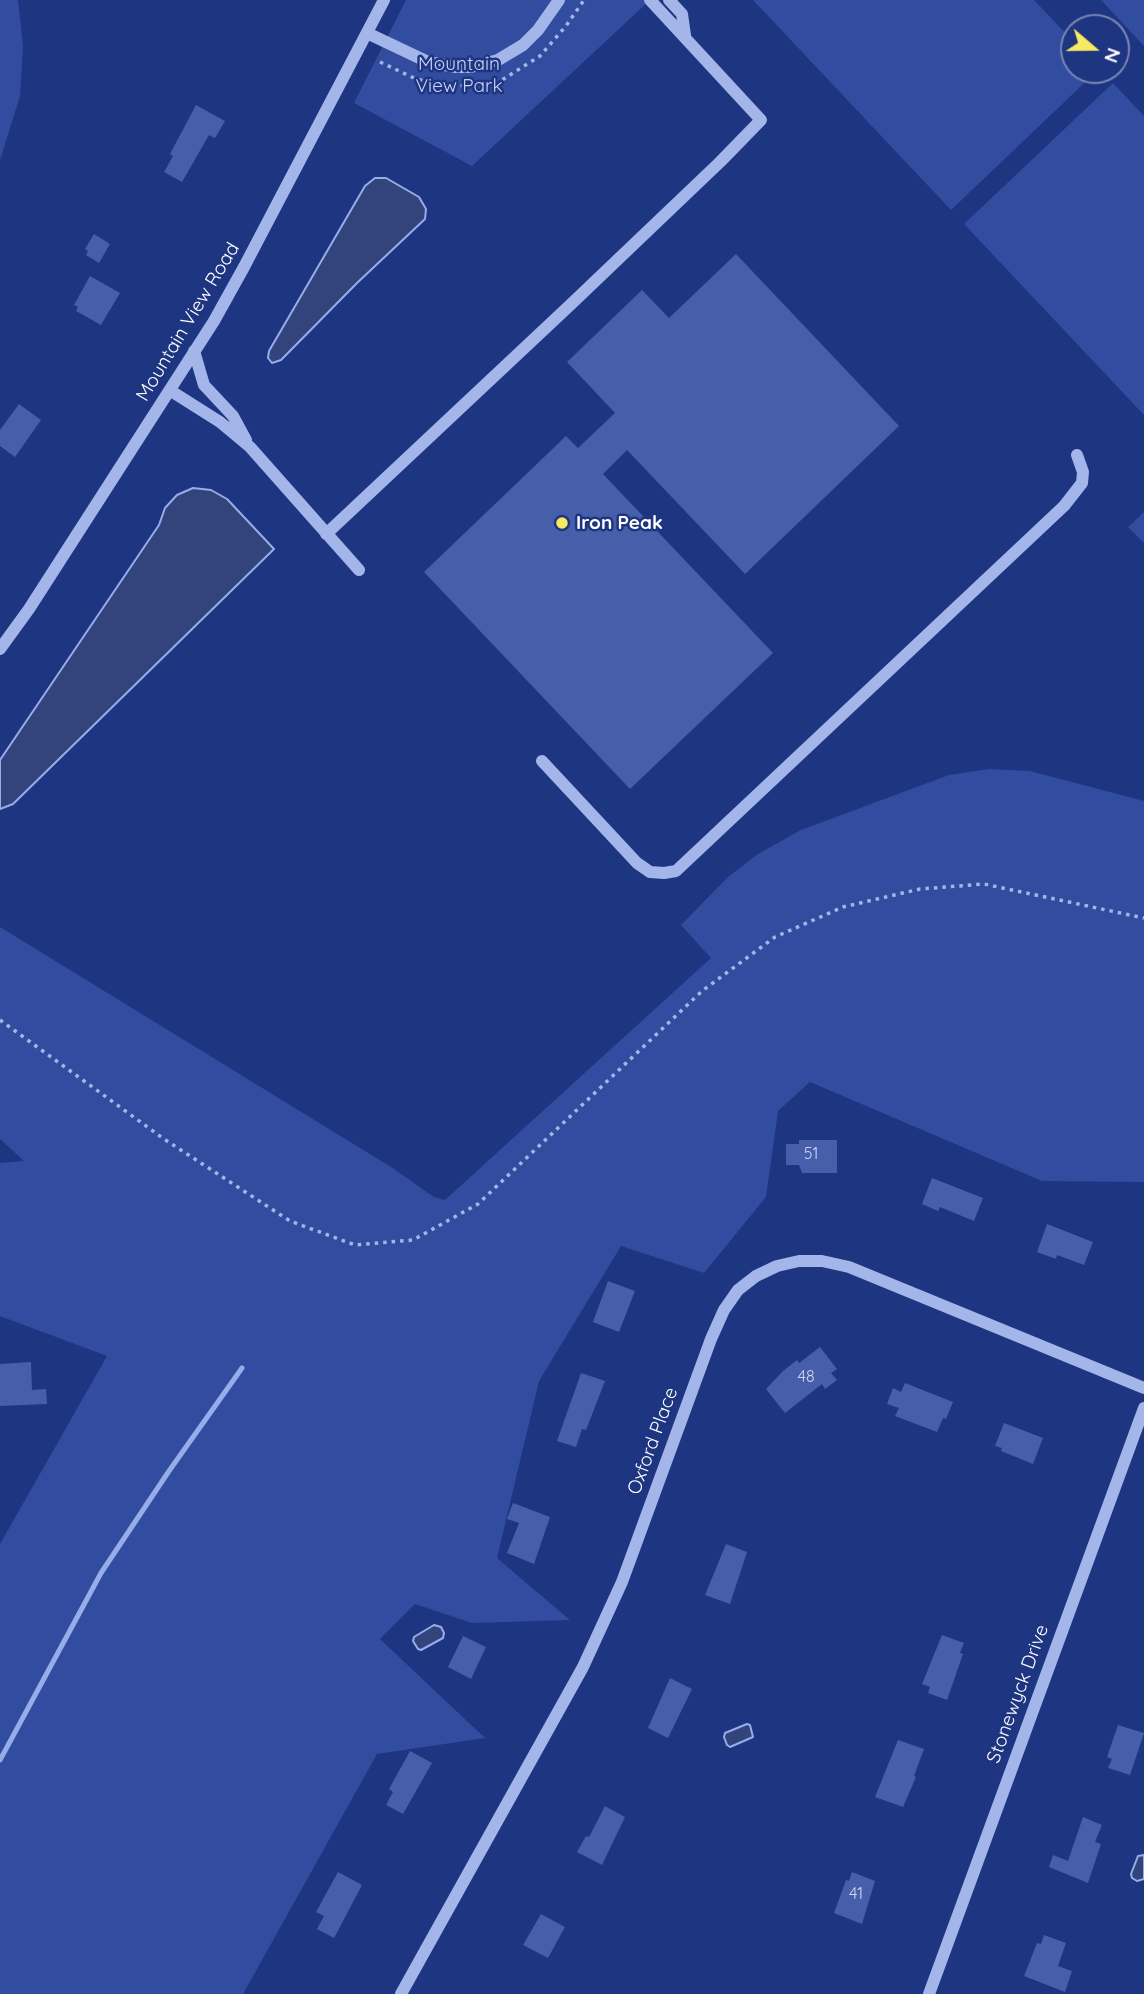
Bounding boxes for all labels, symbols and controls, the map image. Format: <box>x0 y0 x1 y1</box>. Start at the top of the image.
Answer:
north arrow <box>1060 14 1130 84</box>
text: N <box>1099 45 1127 66</box>
park label: Mountain View Park <box>415 53 503 97</box>
street label: Mountain View Road <box>132 238 244 406</box>
place label: Iron Peak <box>576 512 663 534</box>
marker: Iron Peak <box>554 515 570 531</box>
house number: 51 <box>804 1144 818 1164</box>
house number: 48 <box>797 1367 815 1387</box>
street label: Oxford Place <box>623 1384 683 1498</box>
street label: Stonewyck Drive <box>982 1621 1054 1767</box>
house number: 41 <box>849 1884 863 1904</box>

